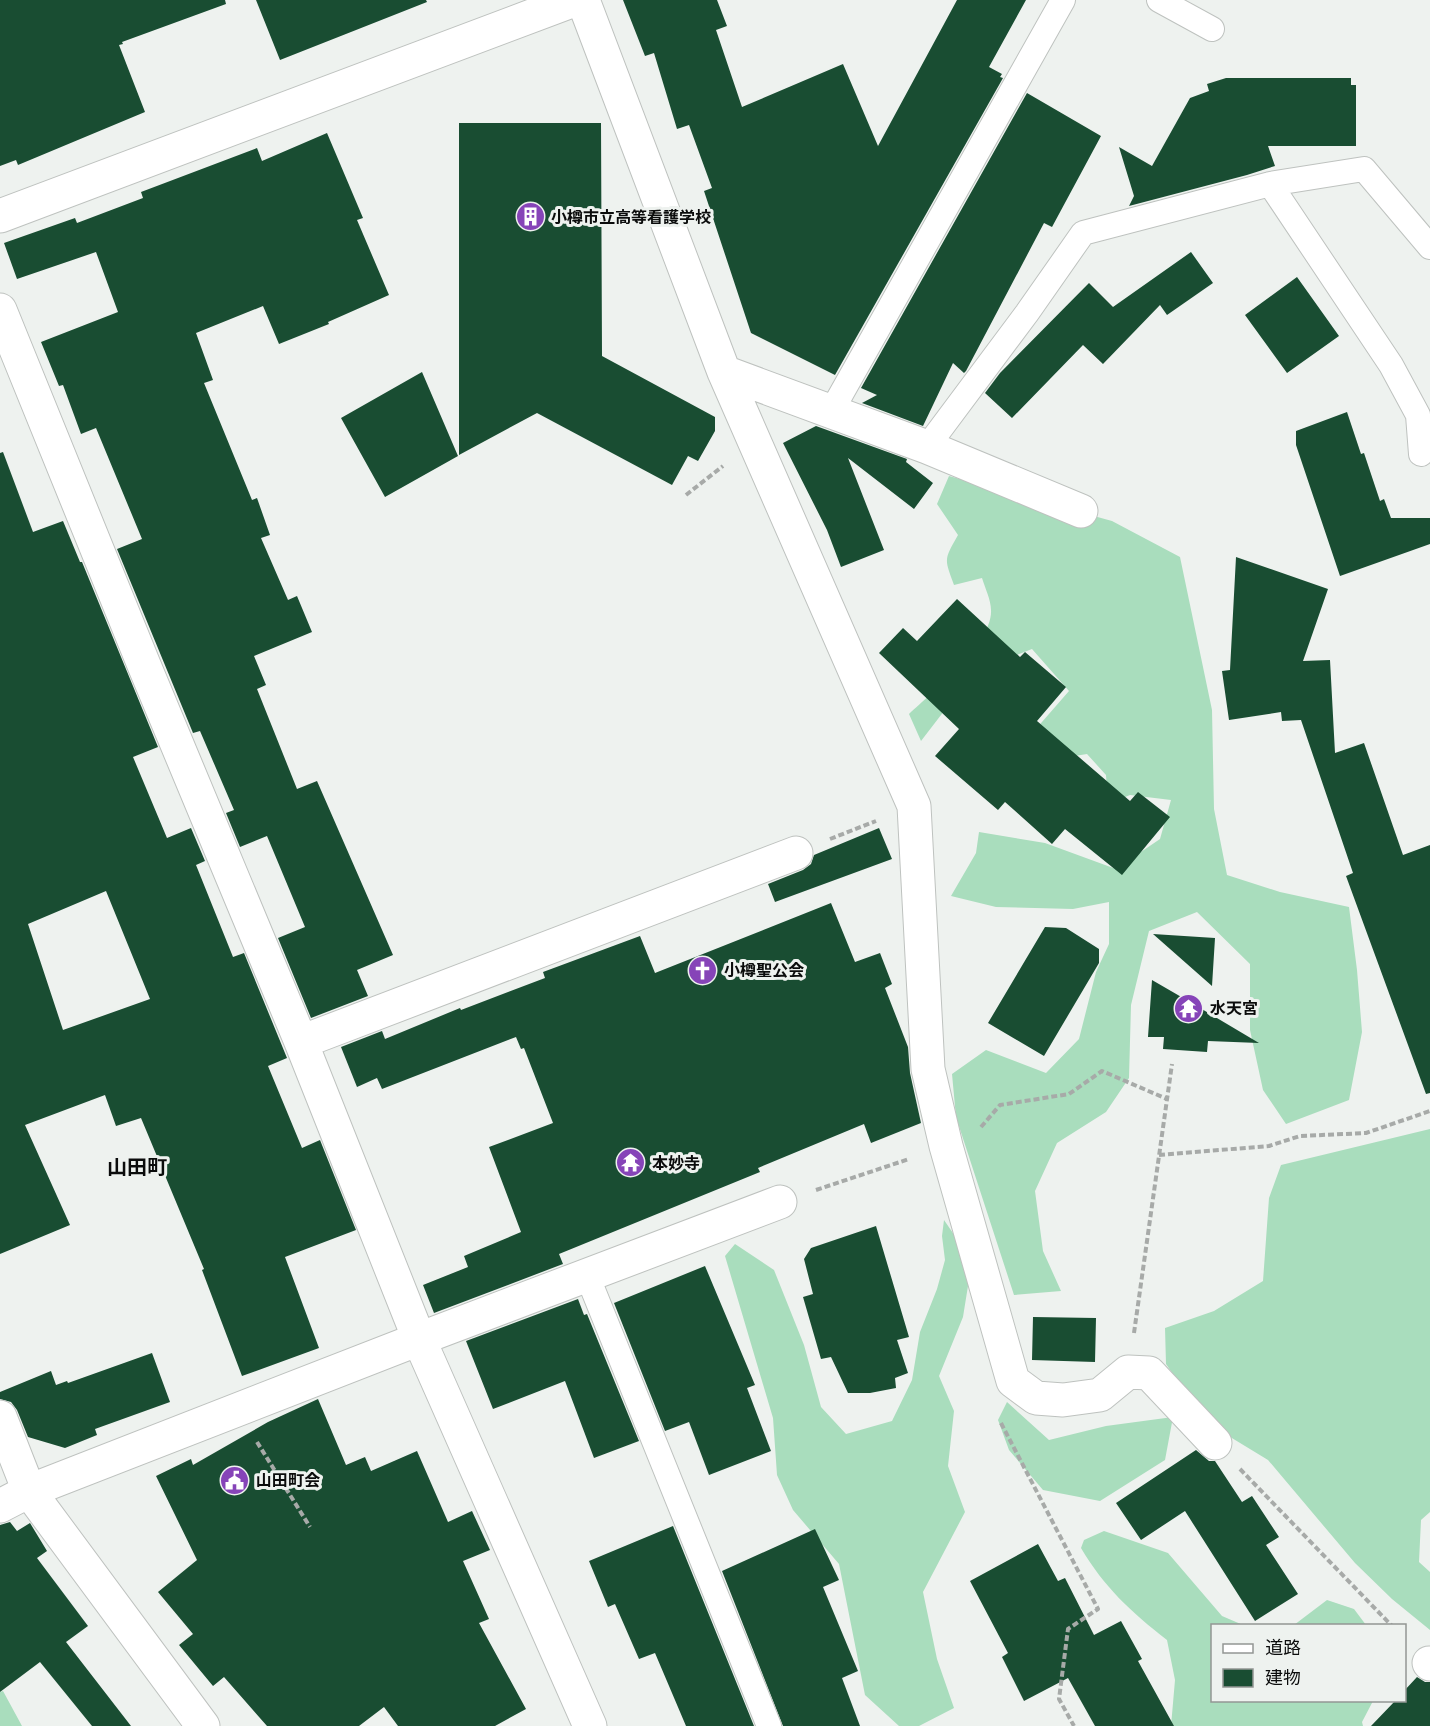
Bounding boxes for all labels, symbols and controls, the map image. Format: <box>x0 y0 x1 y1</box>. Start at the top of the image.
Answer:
building icon: 小樽市立高等看護学校 <box>514 201 546 233</box>
place label: 小樽市立高等看護学校 <box>551 208 711 227</box>
church icon: 小樽聖公会 <box>687 954 719 986</box>
place label: 小樽聖公会 <box>724 961 804 980</box>
temple icon: 水天宮 <box>1173 992 1205 1024</box>
place label: 水天宮 <box>1210 999 1258 1018</box>
temple icon: 本妙寺 <box>615 1147 647 1179</box>
place label: 本妙寺 <box>652 1154 700 1173</box>
district label: 山田町 <box>107 1155 167 1179</box>
public building icon: 山田町会 <box>219 1464 251 1496</box>
place label: 山田町会 <box>256 1471 320 1490</box>
legend <box>1211 1624 1406 1702</box>
text: 道路 <box>1265 1637 1301 1659</box>
text: 建物 <box>1265 1667 1301 1689</box>

